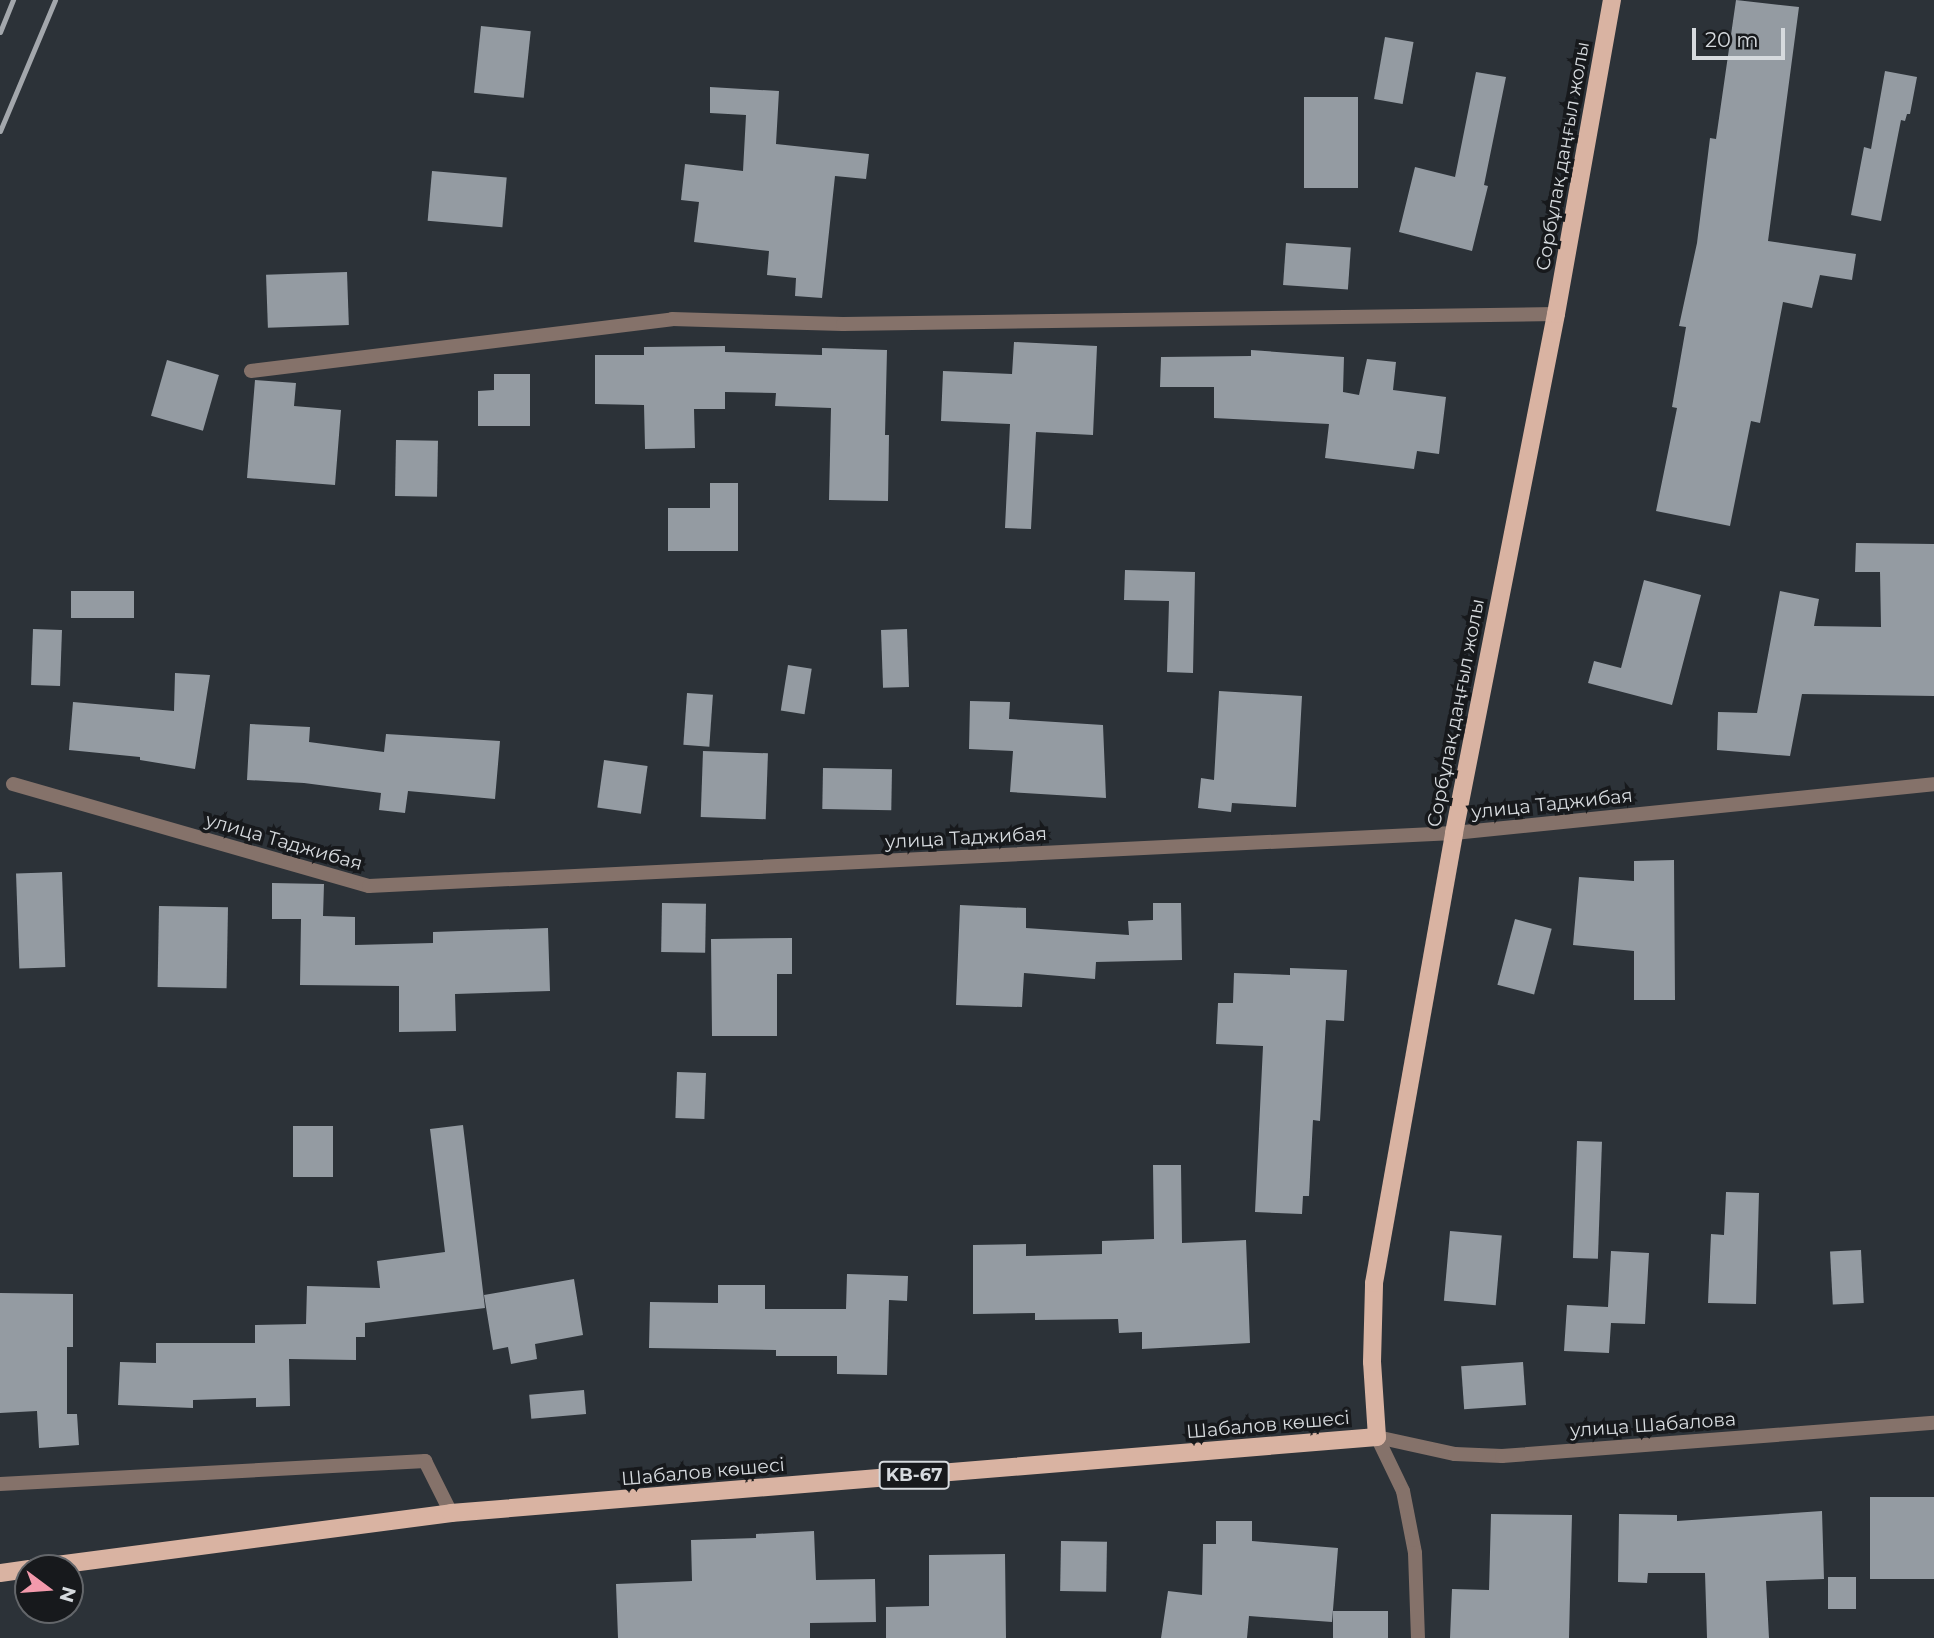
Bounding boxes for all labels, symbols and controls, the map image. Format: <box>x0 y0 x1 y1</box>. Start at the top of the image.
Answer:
scale bar <box>1696 14 1789 58</box>
text: 20 m <box>1705 27 1759 52</box>
street label: Сорбұлақ даңғыл жолы <box>1532 40 1594 272</box>
street label: Сорбұлақ даңғыл жолы <box>1423 597 1489 829</box>
street label: улица Таджибая <box>1470 784 1634 824</box>
street label: улица Таджибая <box>203 809 365 875</box>
street label: улица Таджибая <box>884 822 1048 854</box>
street label: Шабалов көшесі <box>1185 1406 1351 1444</box>
street label: улица Шабалова <box>1569 1408 1737 1442</box>
street label: Шабалов көшесі <box>620 1453 786 1491</box>
road number: KB-67 <box>877 1460 951 1490</box>
north arrow <box>14 1554 84 1624</box>
text: N <box>55 1584 81 1605</box>

